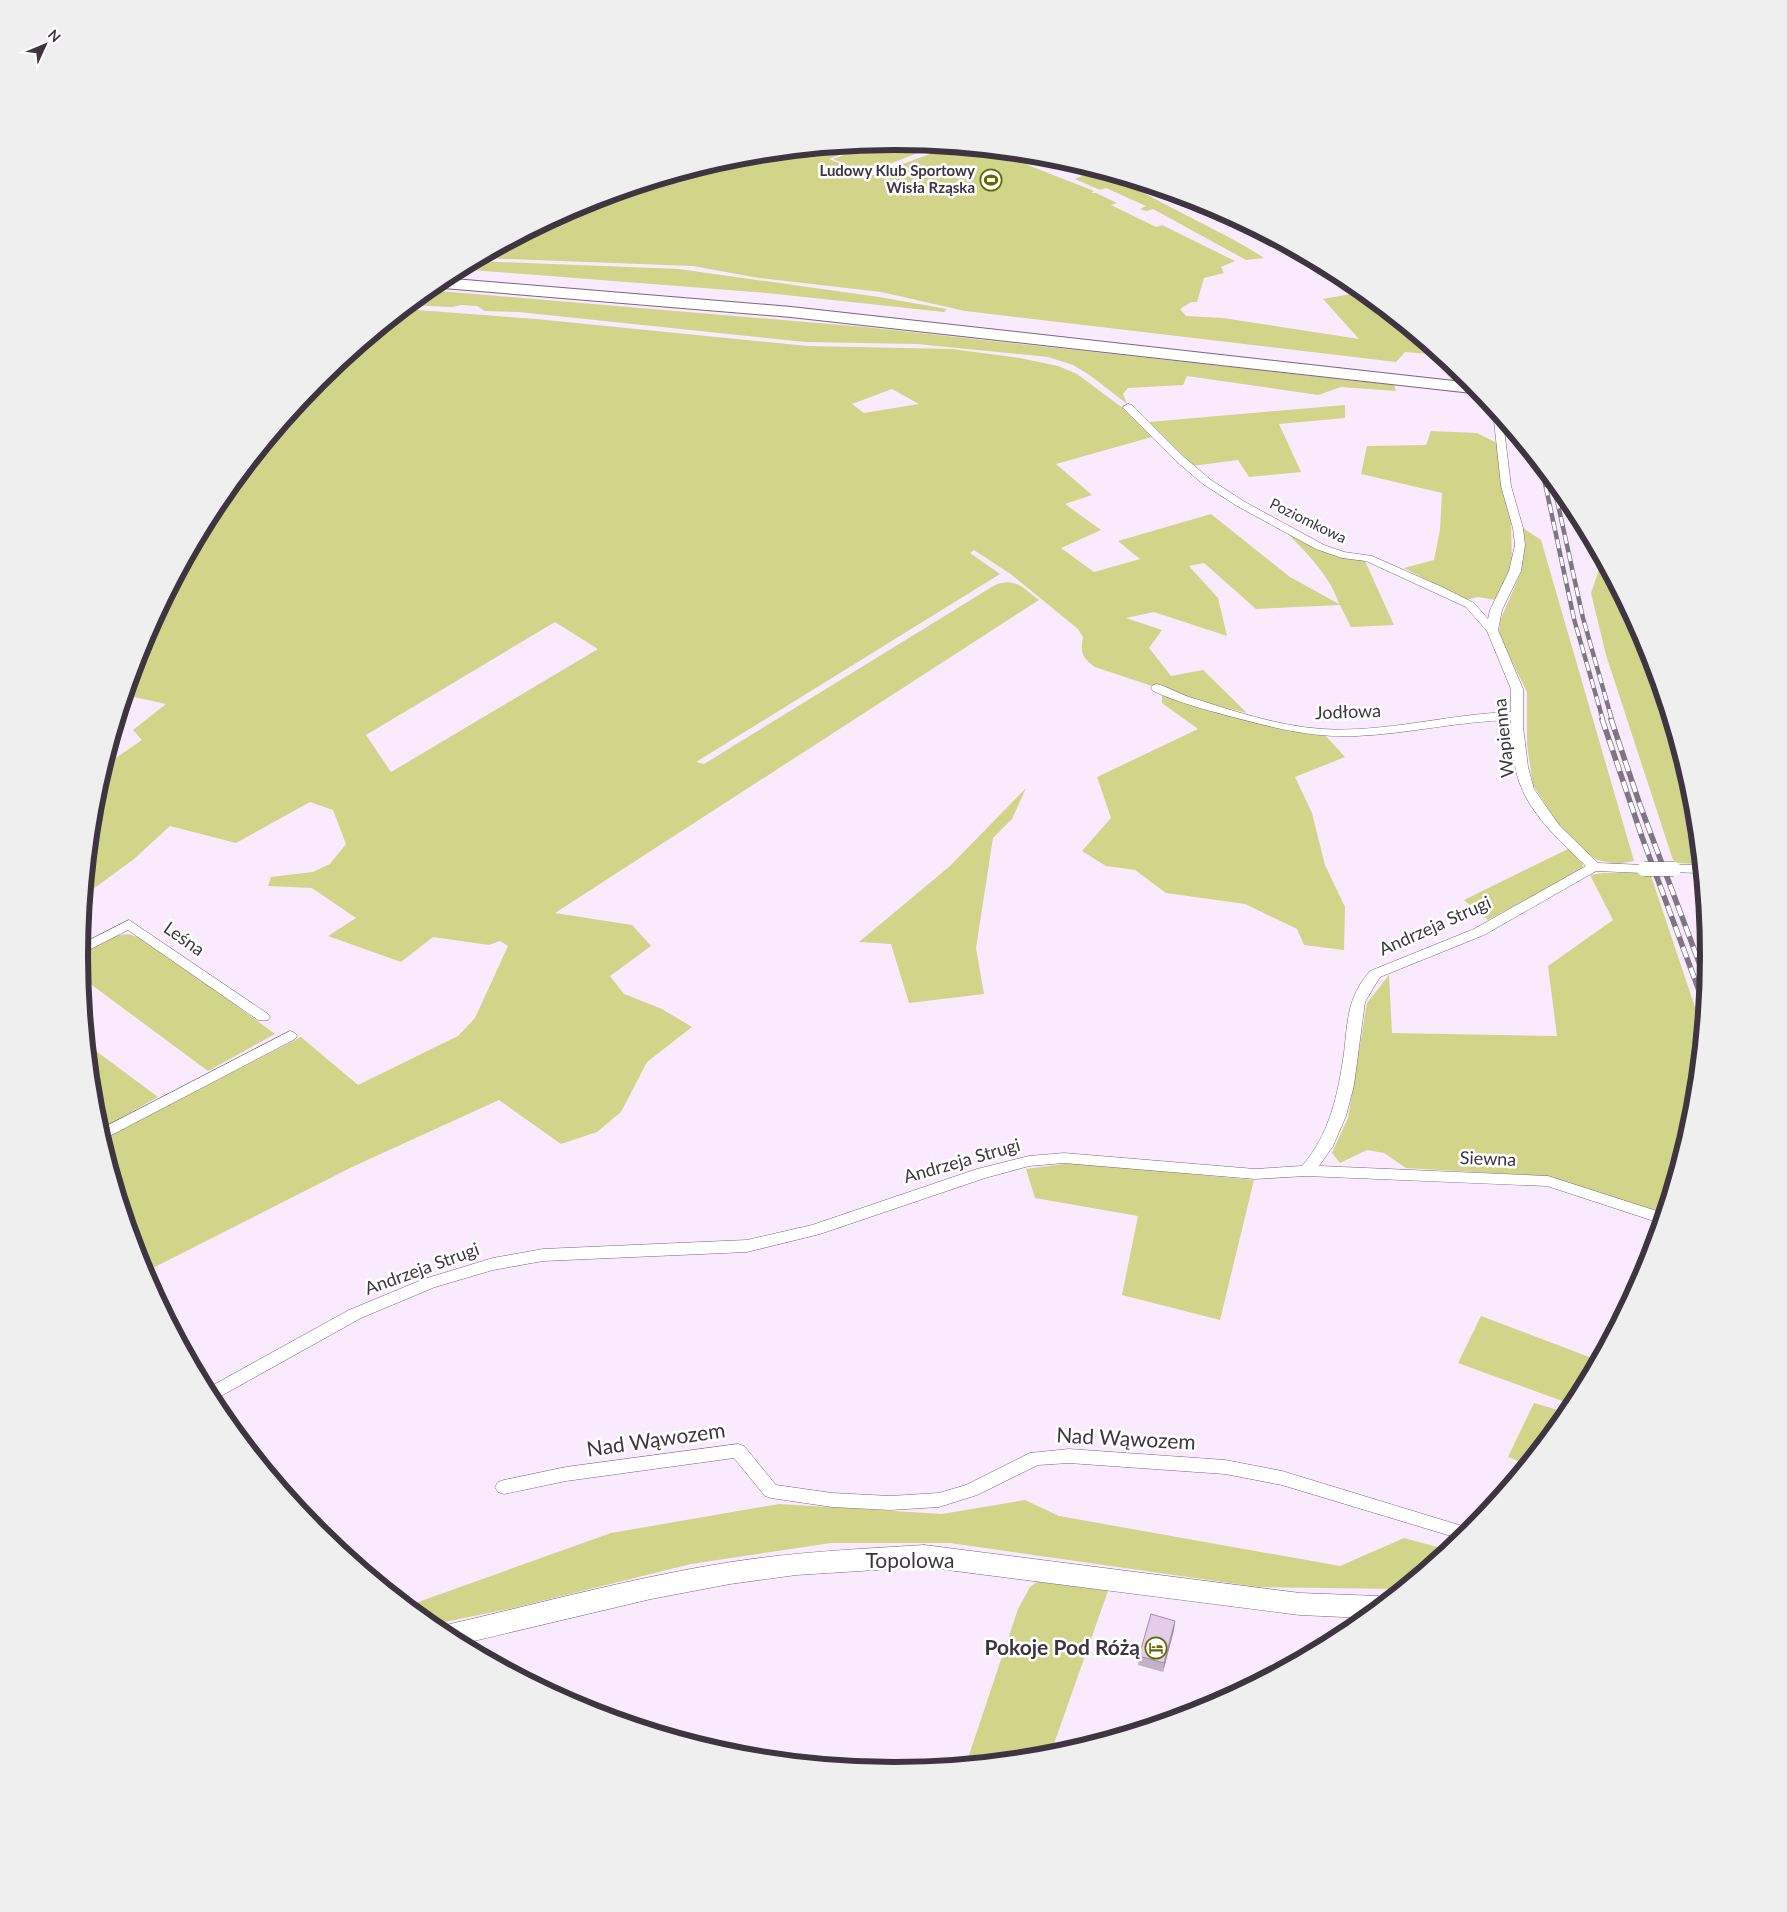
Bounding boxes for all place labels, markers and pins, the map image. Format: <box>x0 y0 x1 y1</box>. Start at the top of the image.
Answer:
place label: Ludowy Klub Sportowy Wisła Rząska <box>819 161 975 196</box>
sports icon: Ludowy Klub Sportowy Wisła Rząska <box>979 168 1003 192</box>
place label: Pokoje Pod Różą <box>984 1634 1140 1659</box>
hotel icon: Pokoje Pod Różą <box>1144 1636 1168 1660</box>

